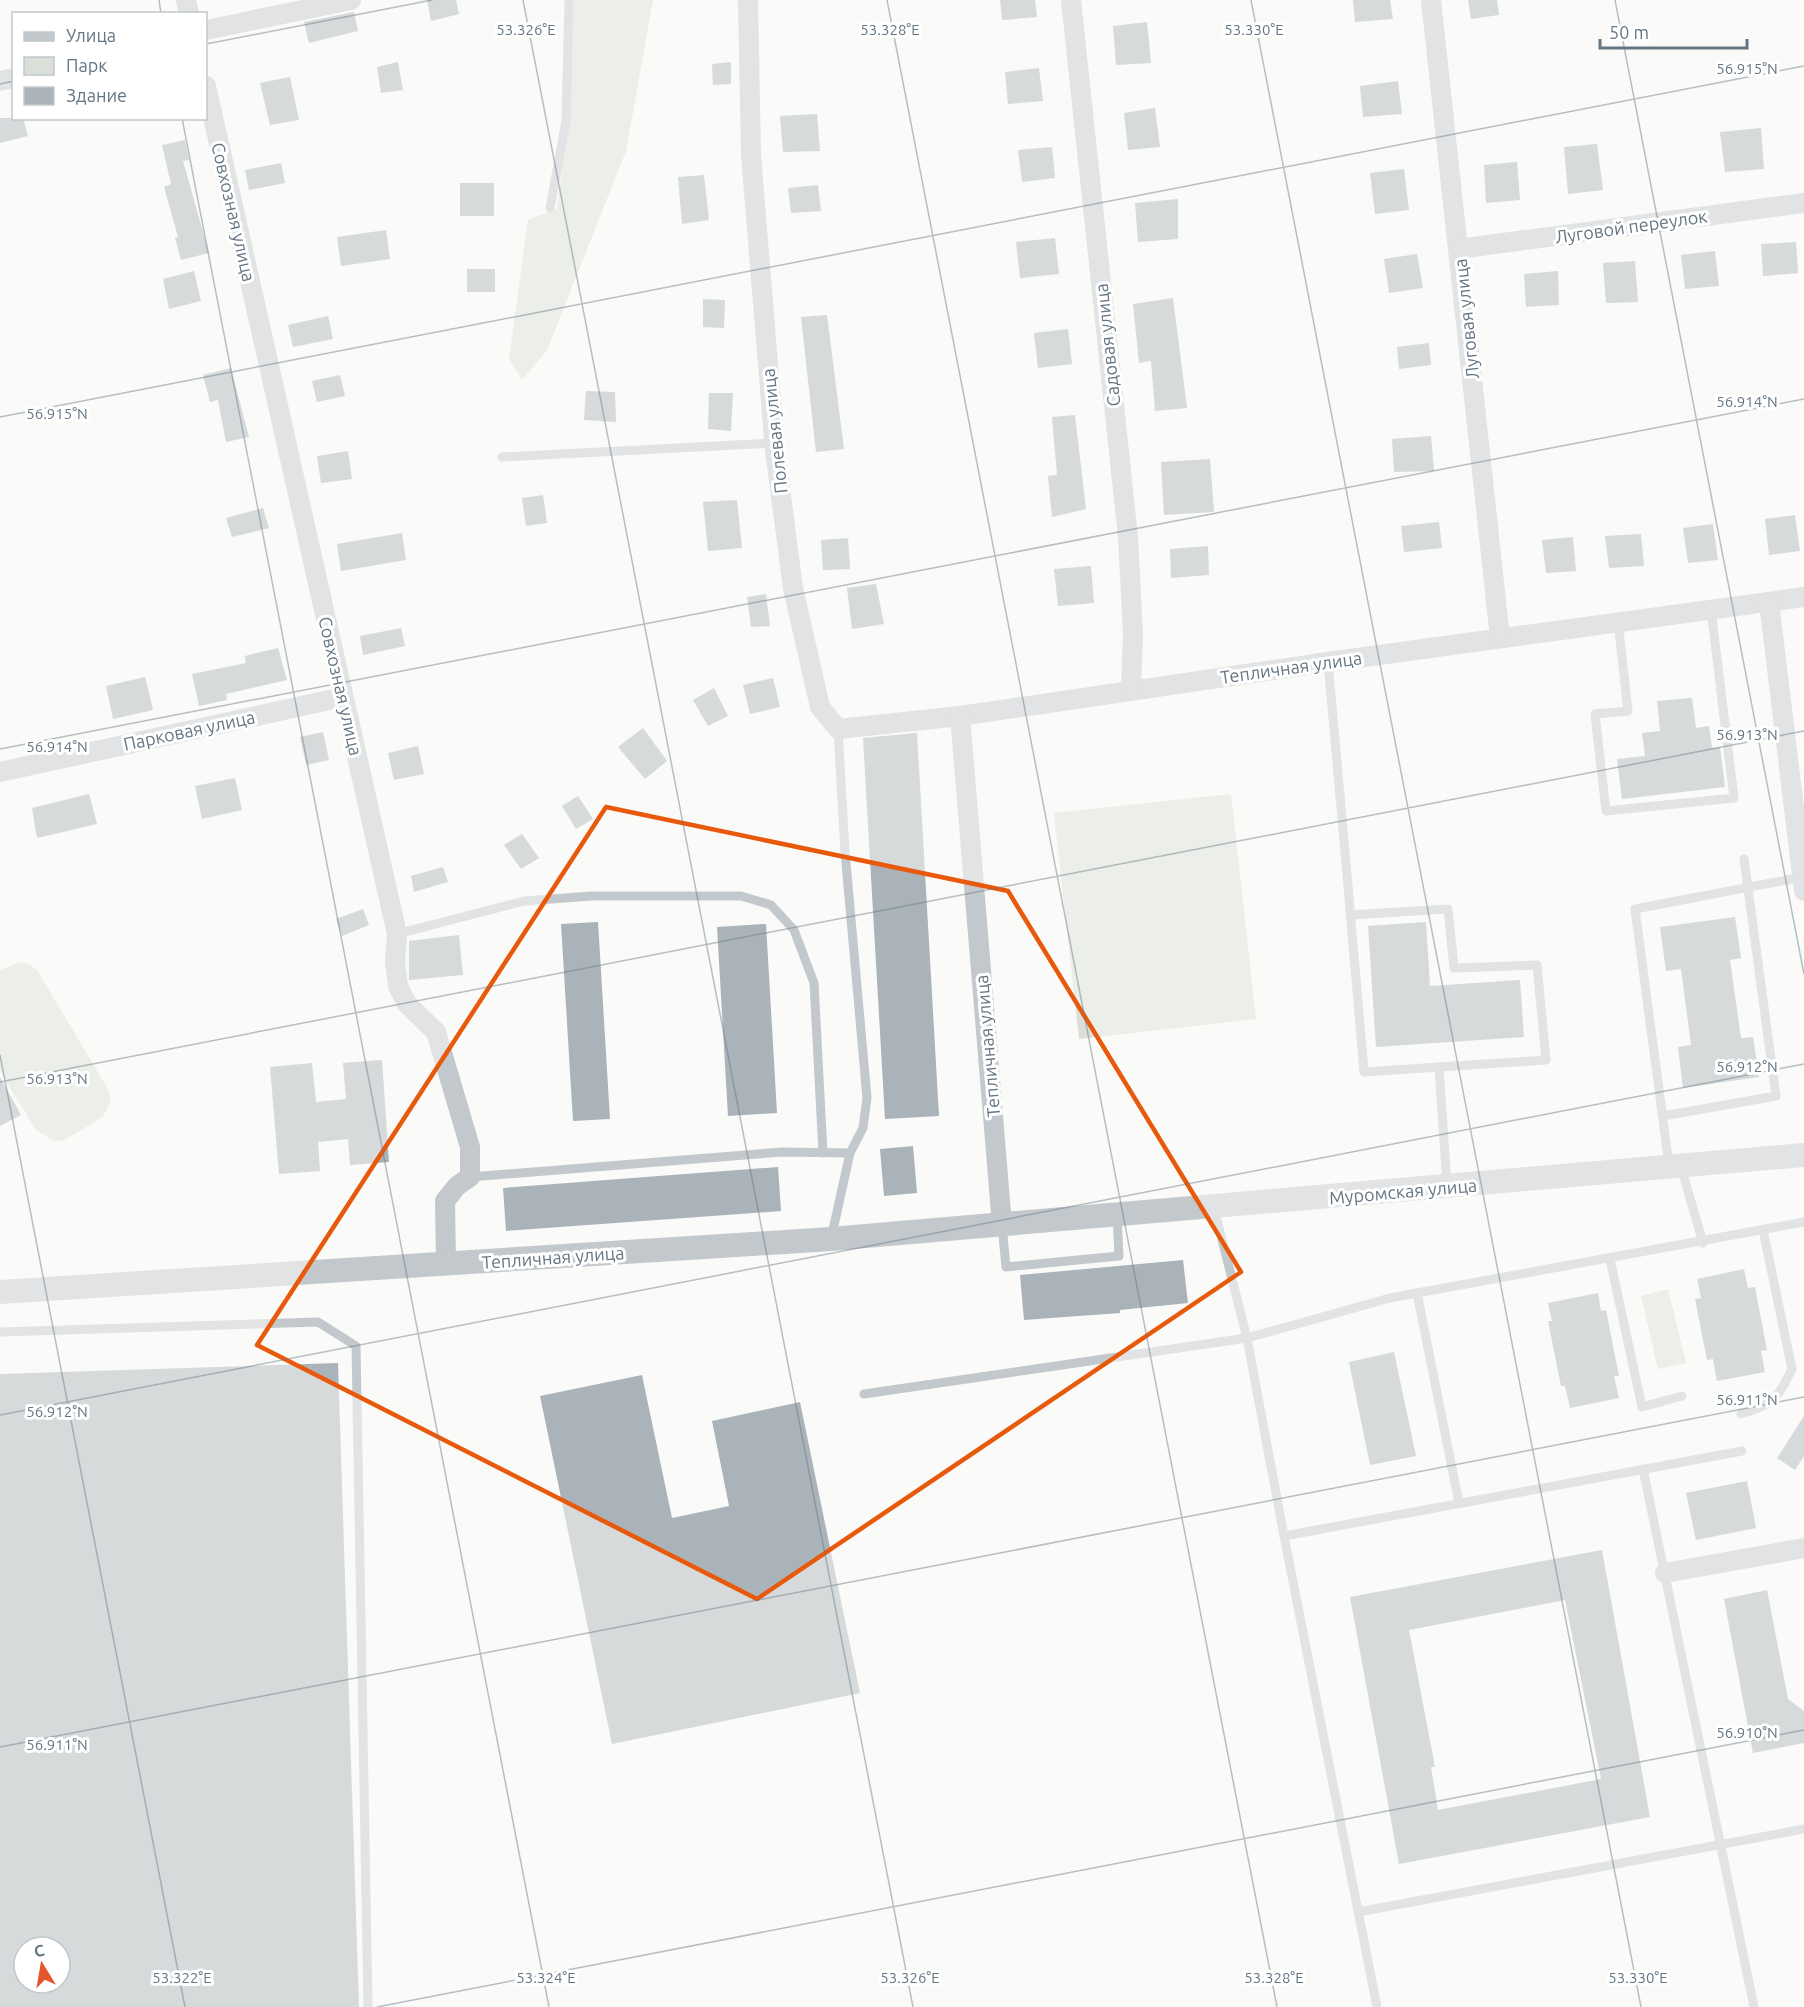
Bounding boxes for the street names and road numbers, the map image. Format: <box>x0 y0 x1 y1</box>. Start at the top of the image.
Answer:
street label: Совхозная улица <box>208 140 260 284</box>
street label: Луговой переулок <box>1554 205 1708 247</box>
street label: Луговая улица <box>1450 258 1482 380</box>
street label: Садовая улица <box>1091 282 1123 408</box>
street label: Полевая улица <box>757 367 791 495</box>
street label: Совхозная улица <box>315 614 367 758</box>
street label: Тепличная улица <box>1219 647 1363 687</box>
street label: Парковая улица <box>121 706 257 754</box>
street label: Тепличная улица <box>971 974 1003 1118</box>
street label: Муромская улица <box>1328 1175 1478 1207</box>
street label: Тепличная улица <box>481 1242 625 1272</box>

